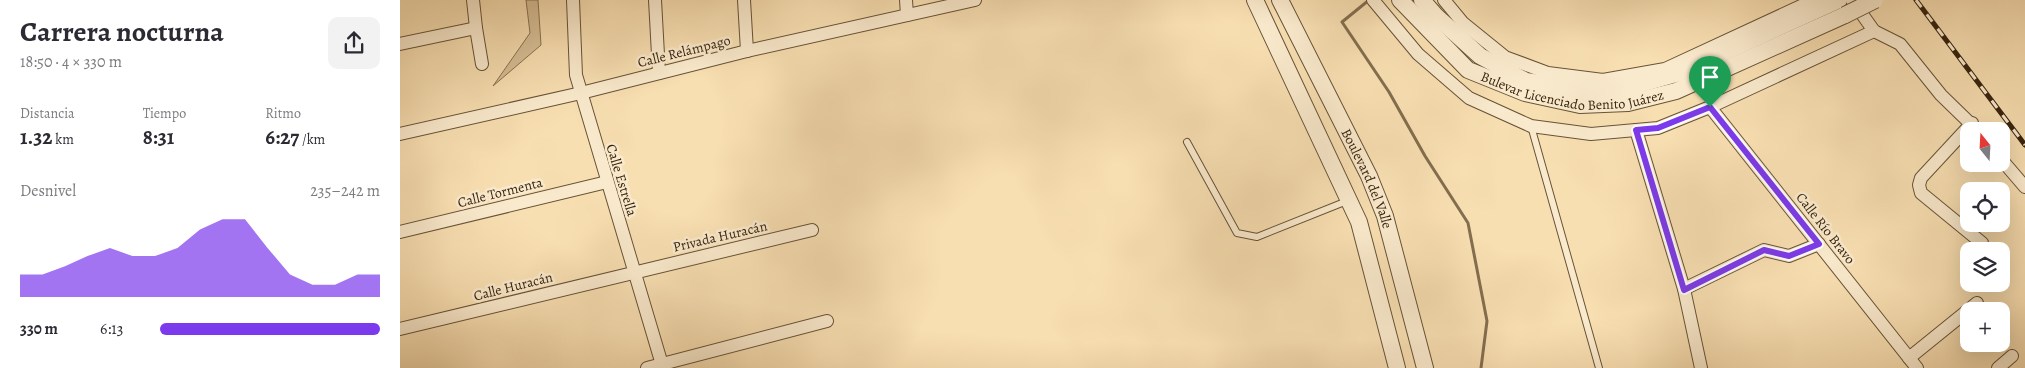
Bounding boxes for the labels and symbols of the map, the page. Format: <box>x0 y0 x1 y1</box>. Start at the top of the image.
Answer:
street label: Calle Relámpago <box>636 31 733 72</box>
pin <box>1689 56 1731 107</box>
street label: Bulevar Licenciado Benito Juárez <box>1478 67 1666 115</box>
north arrow <box>1960 122 2010 172</box>
street label: Boulevard del Valle <box>1337 125 1397 231</box>
street label: Calle Estrella <box>602 142 642 219</box>
street label: Calle Tormenta <box>456 173 545 212</box>
street label: Calle Río Bravo <box>1792 189 1860 268</box>
street label: Privada Huracán <box>671 216 769 257</box>
street label: Calle Huracán <box>472 267 555 306</box>

